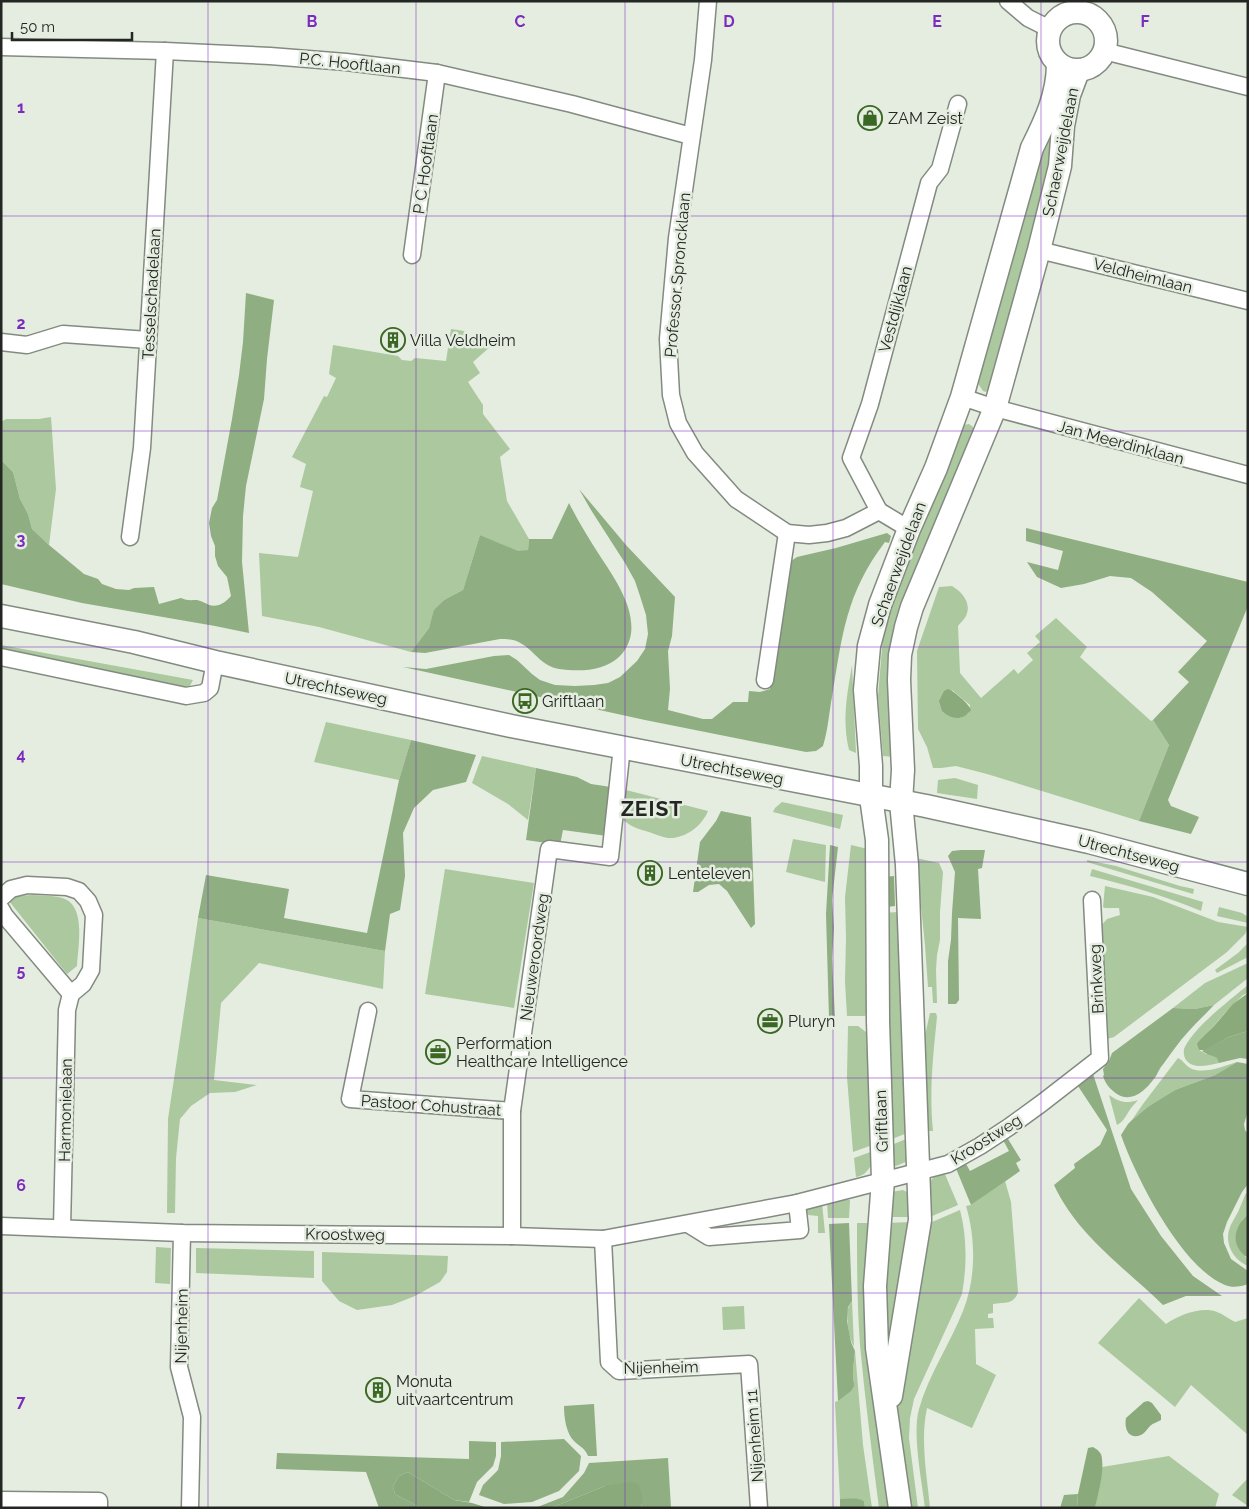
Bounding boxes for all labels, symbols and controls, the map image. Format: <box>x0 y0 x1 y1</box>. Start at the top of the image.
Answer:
scale bar <box>12 10 132 42</box>
text: B <box>307 12 318 31</box>
text: C <box>515 12 526 31</box>
text: D <box>723 12 735 31</box>
text: E <box>932 12 942 31</box>
text: F <box>1140 12 1150 31</box>
text: 50 m <box>20 18 55 36</box>
street label: P.C. Hooftlaan <box>298 49 402 78</box>
street label: Schaerweijdelaan <box>1039 86 1082 218</box>
text: 1 <box>17 98 25 117</box>
shop icon: ZAM Zeist <box>857 105 883 131</box>
place label: ZAM Zeist <box>888 109 963 128</box>
street label: P C Hooftlaan <box>409 113 442 215</box>
street label: Professor Sproncklaan <box>661 192 694 358</box>
street label: Tesselschadelaan <box>139 228 164 360</box>
street label: Veldheimlaan <box>1091 254 1194 297</box>
street label: Vestdijklaan <box>875 264 916 354</box>
text: 2 <box>16 314 26 333</box>
building icon: Villa Veldheim <box>380 327 406 353</box>
place label: Villa Veldheim <box>410 331 516 350</box>
street label: Jan Meerdinklaan <box>1056 416 1186 469</box>
street label: Schaerweijdelaan <box>867 499 930 629</box>
text: 3 <box>17 530 26 549</box>
street label: Utrechtseweg <box>283 668 389 709</box>
bus stop icon: Griftlaan <box>512 688 538 714</box>
place label: Griftlaan <box>542 692 604 711</box>
text: 4 <box>16 745 26 764</box>
street label: Utrechtseweg <box>679 750 785 789</box>
district label: ZEIST <box>621 796 683 821</box>
street label: Utrechtseweg <box>1076 831 1182 876</box>
building icon: Lenteleven <box>637 860 663 886</box>
place label: Lenteleven <box>668 864 751 883</box>
street label: Nieuweroordweg <box>516 892 553 1022</box>
street label: Brinkweg <box>1085 944 1108 1014</box>
text: 5 <box>17 961 26 980</box>
office icon: Pluryn <box>757 1008 783 1034</box>
place label: Pluryn <box>788 1012 835 1031</box>
place label: Performation Healthcare Intelligence <box>456 1034 628 1071</box>
office icon: Performation Healthcare Intelligence <box>425 1039 451 1065</box>
street label: Harmonielaan <box>55 1058 76 1162</box>
street label: Griftlaan <box>871 1090 892 1152</box>
street label: Pastoor Cohustraat <box>360 1091 502 1120</box>
street label: Kroostweg <box>947 1110 1025 1169</box>
text: 6 <box>16 1176 26 1195</box>
street label: Kroostweg <box>305 1224 385 1245</box>
street label: Nijenheim <box>171 1288 192 1364</box>
street label: Nijenheim <box>623 1357 699 1378</box>
place label: Monuta uitvaartcentrum <box>396 1372 513 1409</box>
building icon: Monuta uitvaartcentrum <box>365 1377 391 1403</box>
street label: Nijenheim 11 <box>742 1389 767 1483</box>
text: 7 <box>17 1392 26 1411</box>

